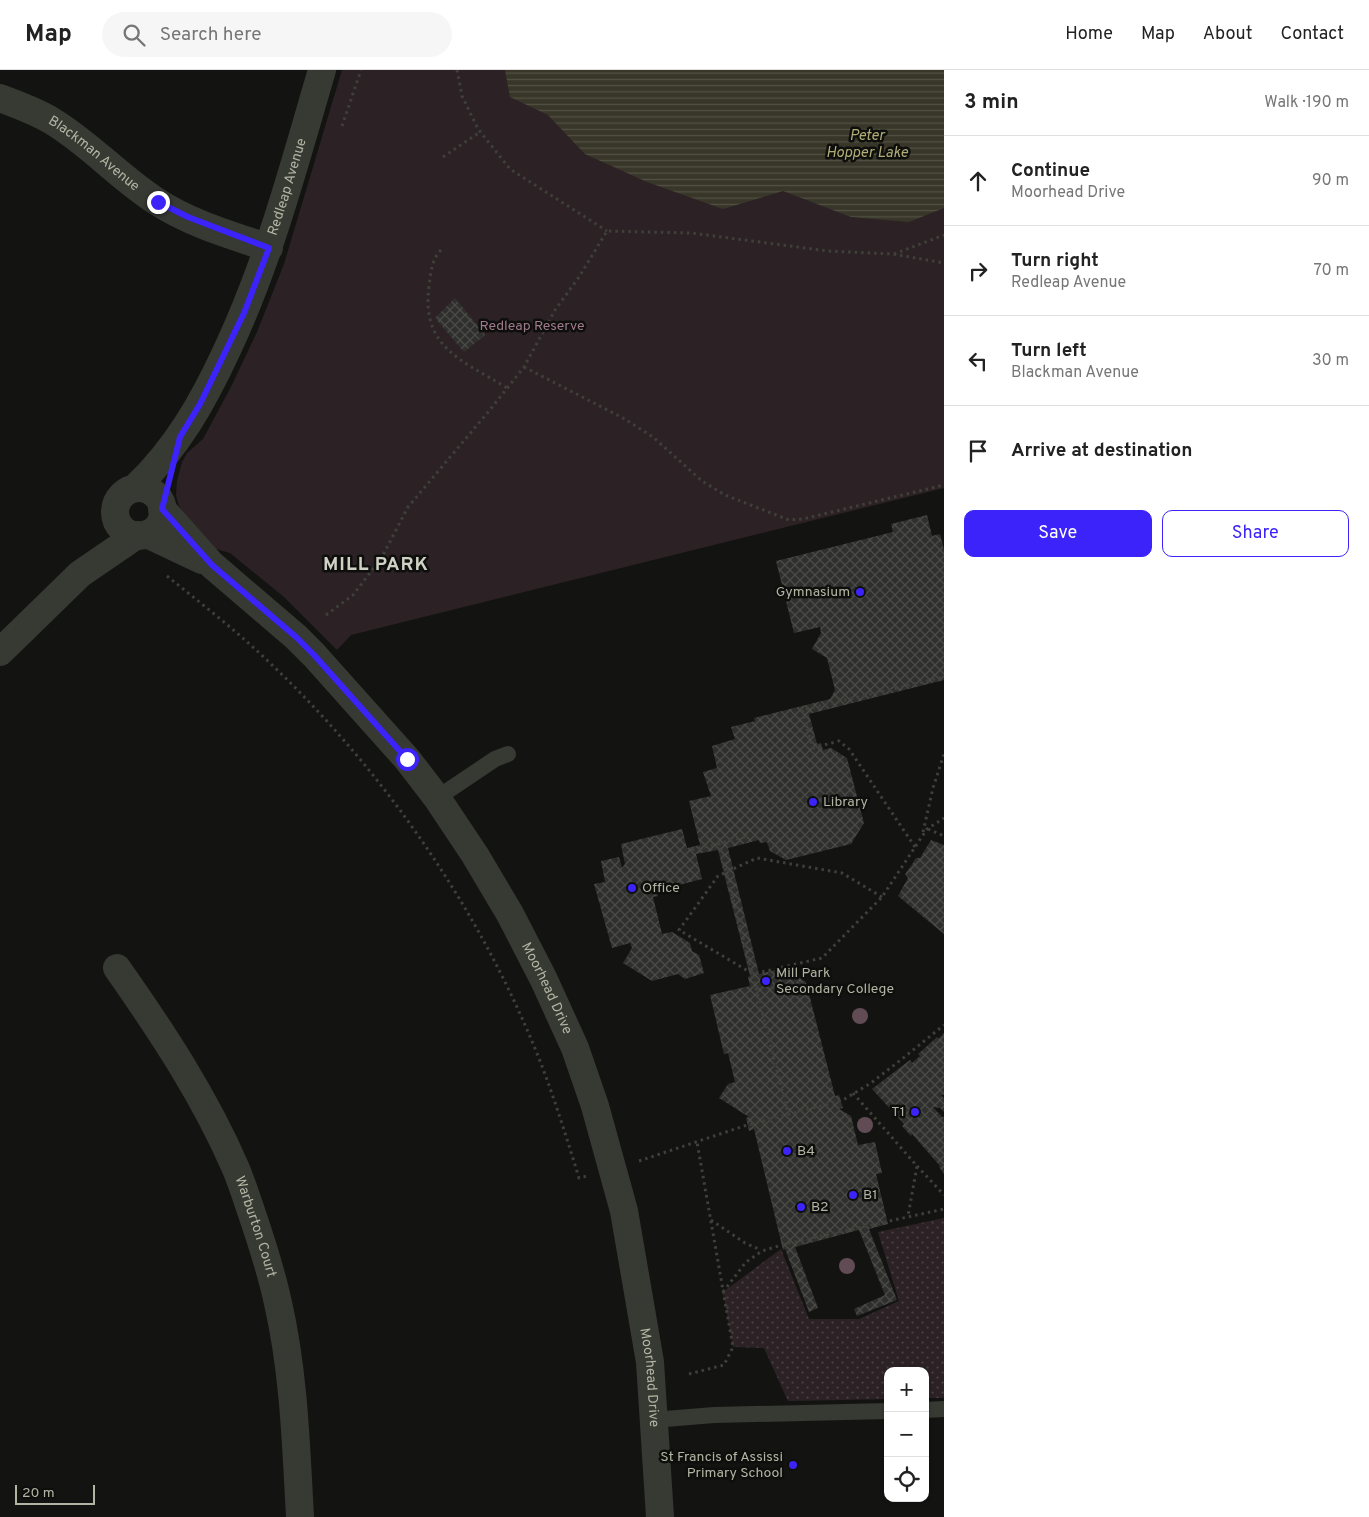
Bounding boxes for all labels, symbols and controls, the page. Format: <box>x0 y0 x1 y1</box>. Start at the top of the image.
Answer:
search box <box>102 12 452 57</box>
text: Map <box>25 20 72 50</box>
icon: search <box>120 21 148 49</box>
text: Search here <box>160 23 261 47</box>
text: Home <box>1065 23 1113 46</box>
text: Map <box>1141 23 1175 46</box>
text: About <box>1203 23 1252 46</box>
text: Contact <box>1280 23 1344 46</box>
text: 3 min <box>964 89 1019 116</box>
text: Walk · 190 m <box>1264 93 1349 113</box>
street label: Blackman Avenue <box>45 112 143 195</box>
water label: Peter Hopper Lake <box>826 127 908 163</box>
street label: Redleap Avenue <box>264 136 310 238</box>
text: Continue <box>1011 159 1090 183</box>
icon: ahead <box>964 167 992 195</box>
text: 90 m <box>1312 171 1349 191</box>
text: Moorhead Drive <box>1011 183 1125 203</box>
route end <box>147 191 170 214</box>
text: Turn right <box>1011 249 1099 273</box>
icon: right <box>964 257 992 285</box>
text: 70 m <box>1314 261 1349 281</box>
text: Redleap Avenue <box>1011 273 1126 293</box>
park label: Redleap Reserve <box>479 318 585 335</box>
text: Turn left <box>1011 339 1087 363</box>
icon: left <box>964 347 992 375</box>
text: 30 m <box>1312 351 1349 371</box>
text: Blackman Avenue <box>1011 363 1139 383</box>
icon: arrive <box>964 437 992 465</box>
text: Arrive at destination <box>1011 439 1192 463</box>
button: Save <box>964 510 1152 557</box>
button: Share <box>1162 510 1349 557</box>
district label: MILL PARK <box>323 553 429 577</box>
place label: Gymnasium <box>776 584 850 601</box>
marker: Gymnasium <box>854 586 866 598</box>
route start <box>396 748 419 771</box>
place label: Library <box>823 794 868 811</box>
marker: Library <box>807 796 819 808</box>
place label: Office <box>642 880 680 897</box>
marker: Office <box>626 882 638 894</box>
street label: Moorhead Drive <box>518 939 576 1037</box>
place label: Mill Park Secondary College <box>776 965 894 998</box>
marker: Mill Park Secondary College <box>760 975 772 987</box>
place label: T1 <box>891 1104 905 1121</box>
marker: T1 <box>909 1106 921 1118</box>
place label: B4 <box>797 1143 815 1160</box>
marker: B4 <box>781 1145 793 1157</box>
street label: Warburton Court <box>231 1174 280 1279</box>
place label: B1 <box>863 1187 877 1204</box>
marker: B1 <box>847 1189 859 1201</box>
place label: B2 <box>811 1199 828 1216</box>
marker: B2 <box>795 1201 807 1213</box>
street label: Moorhead Drive <box>636 1327 663 1428</box>
map controls <box>884 1367 929 1502</box>
button: + <box>884 1367 929 1412</box>
button: − <box>884 1412 929 1457</box>
place label: St Francis of Assissi Primary School <box>660 1449 783 1482</box>
button: locate <box>884 1457 929 1502</box>
marker: St Francis of Assissi Primary School <box>787 1459 799 1471</box>
scale bar <box>15 1482 95 1505</box>
text: 20 m <box>22 1485 55 1502</box>

